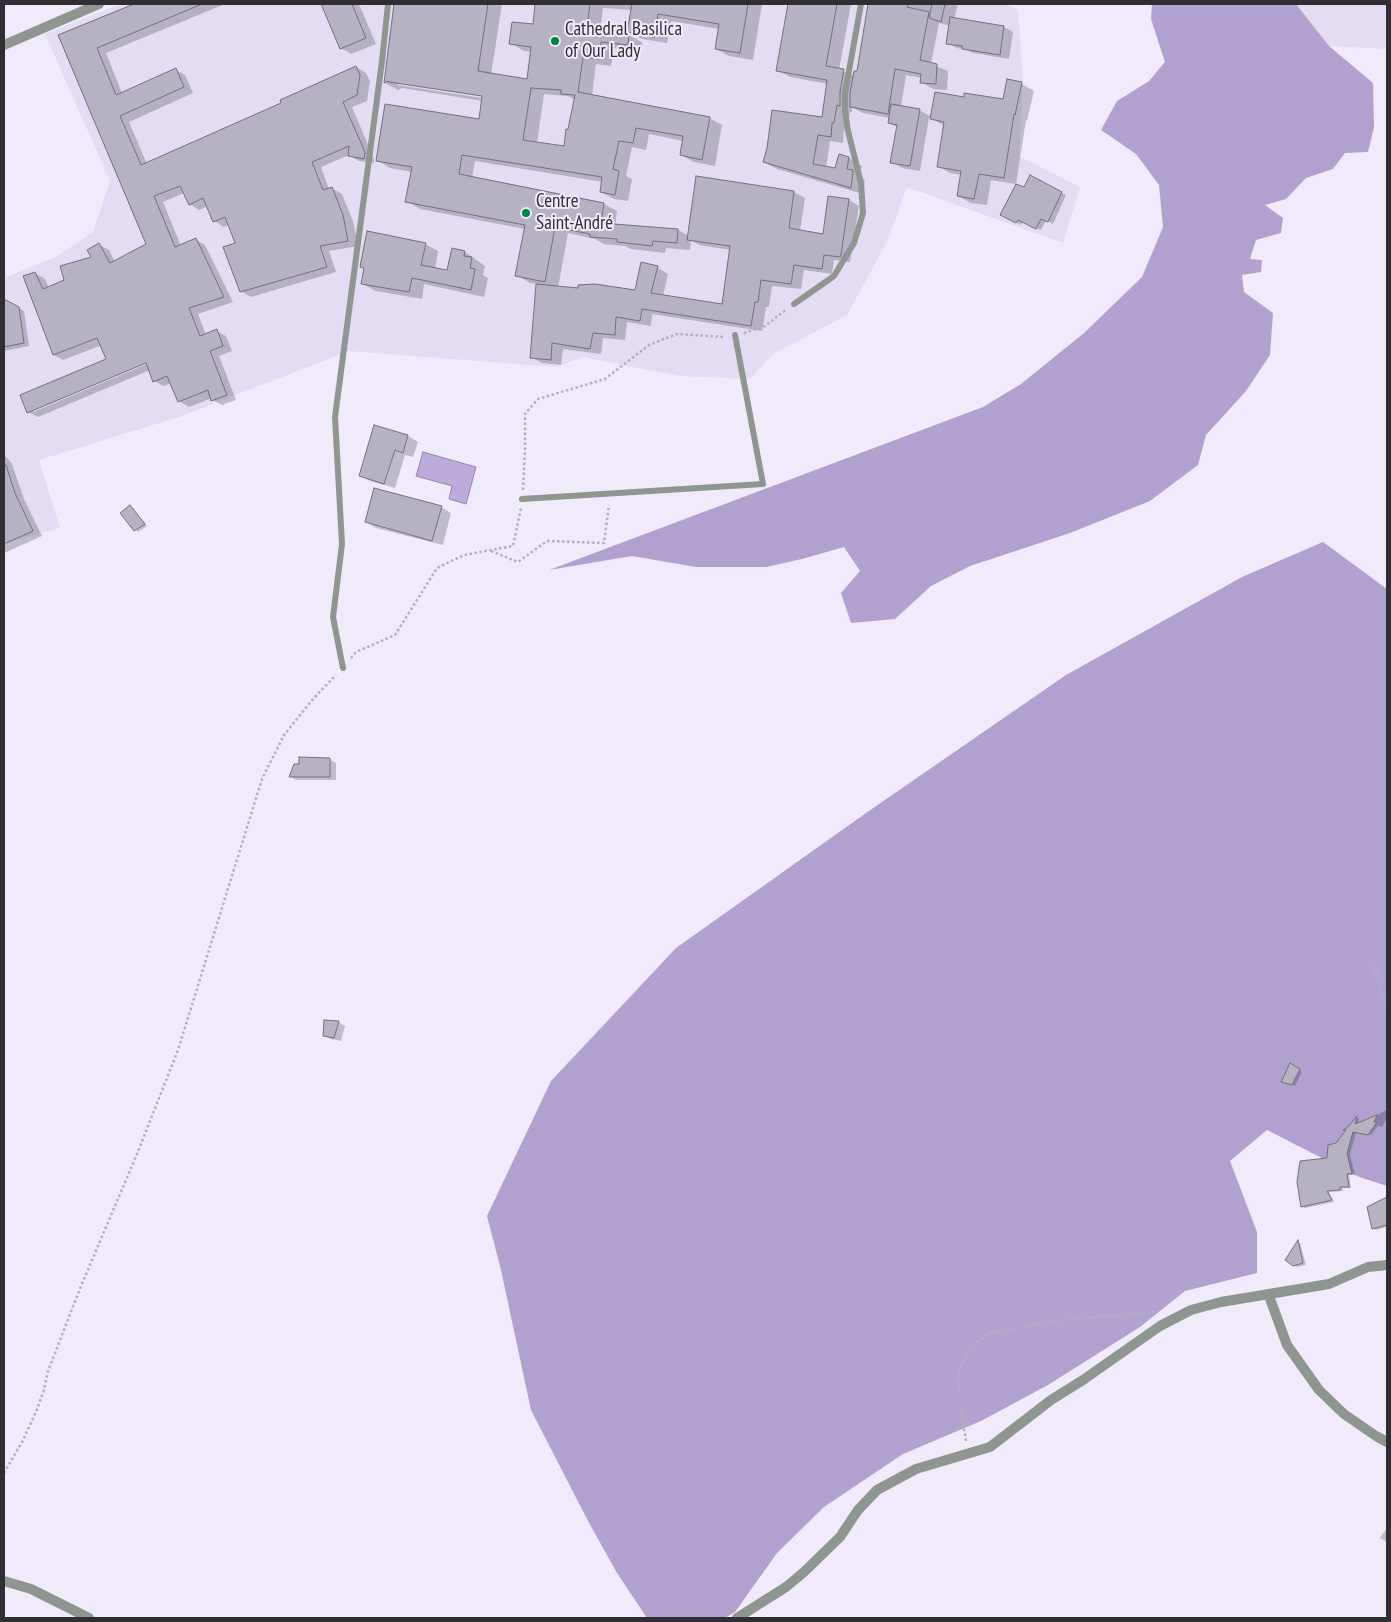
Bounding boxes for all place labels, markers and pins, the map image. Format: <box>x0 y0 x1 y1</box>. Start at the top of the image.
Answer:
place label: Cathedral Basilica of Our Lady <box>565 19 682 63</box>
marker: Cathedral Basilica of Our Lady <box>549 35 561 47</box>
place label: Centre Saint-André <box>536 191 613 235</box>
marker: Centre Saint-André <box>520 207 532 219</box>

